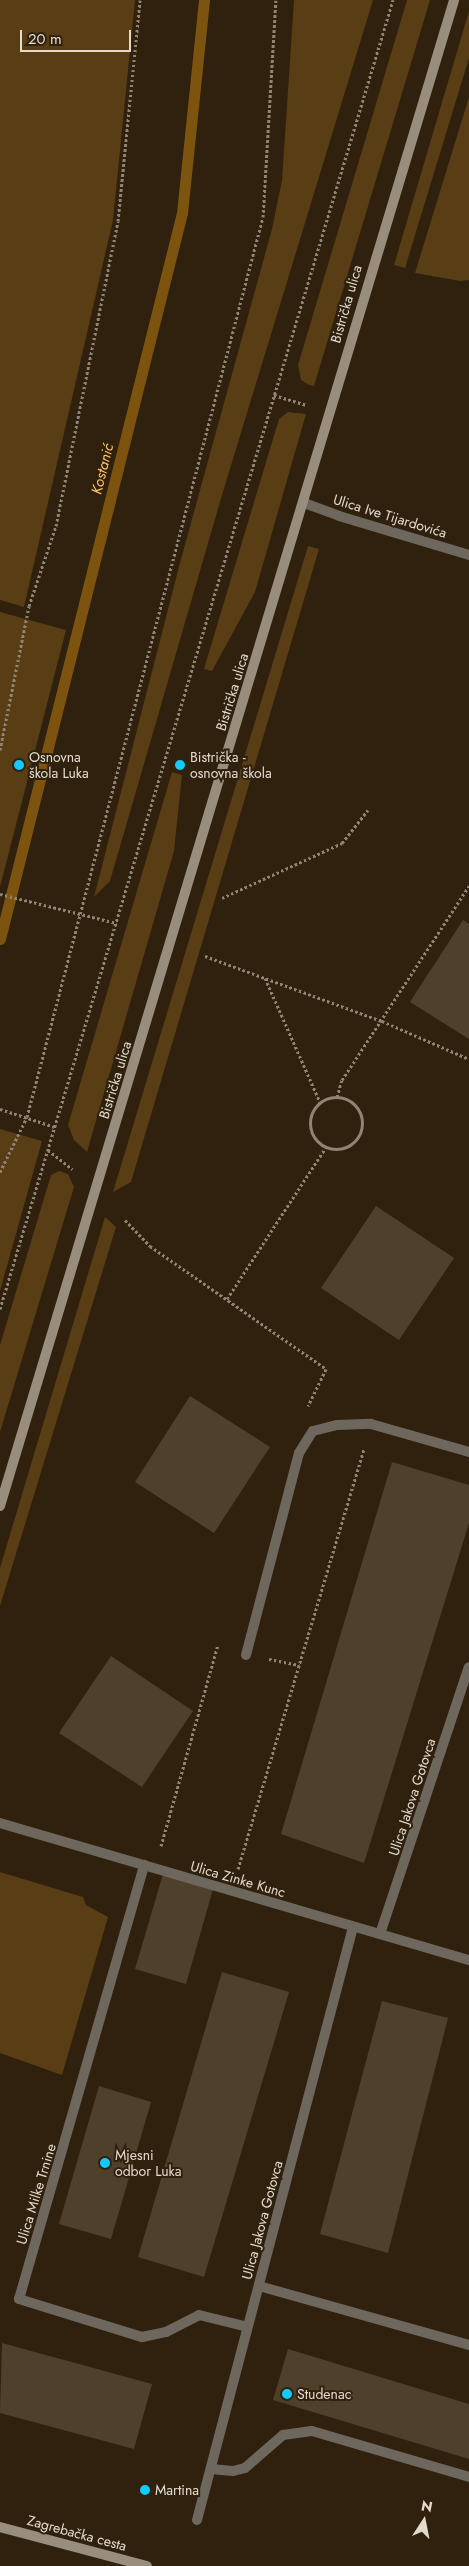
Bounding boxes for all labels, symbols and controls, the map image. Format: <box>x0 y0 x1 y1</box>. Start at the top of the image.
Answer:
scale bar <box>22 20 134 52</box>
text: 20 m <box>28 28 62 50</box>
street label: Bistrička ulica <box>327 263 365 345</box>
water label: Kostanić <box>88 442 118 496</box>
street label: Ulica Ive Tijardovića <box>331 491 449 541</box>
street label: Bistrička ulica <box>212 651 252 733</box>
place label: Osnovna škola Luka <box>29 749 89 782</box>
place label: Bistrička - osnovna škola <box>190 749 272 782</box>
marker: Osnovna škola Luka <box>13 759 25 771</box>
marker: Bistrička - osnovna škola <box>174 759 186 771</box>
street label: Bistrička ulica <box>95 1039 135 1121</box>
street label: Ulica Jakova Gotovca <box>385 1736 439 1858</box>
street label: Ulica Zinke Kunc <box>189 1857 287 1901</box>
street label: Ulica Milke Trnine <box>13 2142 59 2246</box>
place label: Mjesni odbor Luka <box>115 2147 182 2180</box>
marker: Mjesni odbor Luka <box>99 2157 111 2169</box>
street label: Ulica Jakova Gotovca <box>238 2159 286 2281</box>
place label: Studenac <box>297 2386 351 2402</box>
marker: Studenac <box>281 2388 293 2400</box>
place label: Martina <box>155 2482 199 2498</box>
marker: Martina <box>139 2484 151 2496</box>
text: N <box>419 2495 434 2517</box>
north arrow <box>399 2496 449 2546</box>
street label: Zagrebačka cesta <box>25 2512 129 2554</box>

